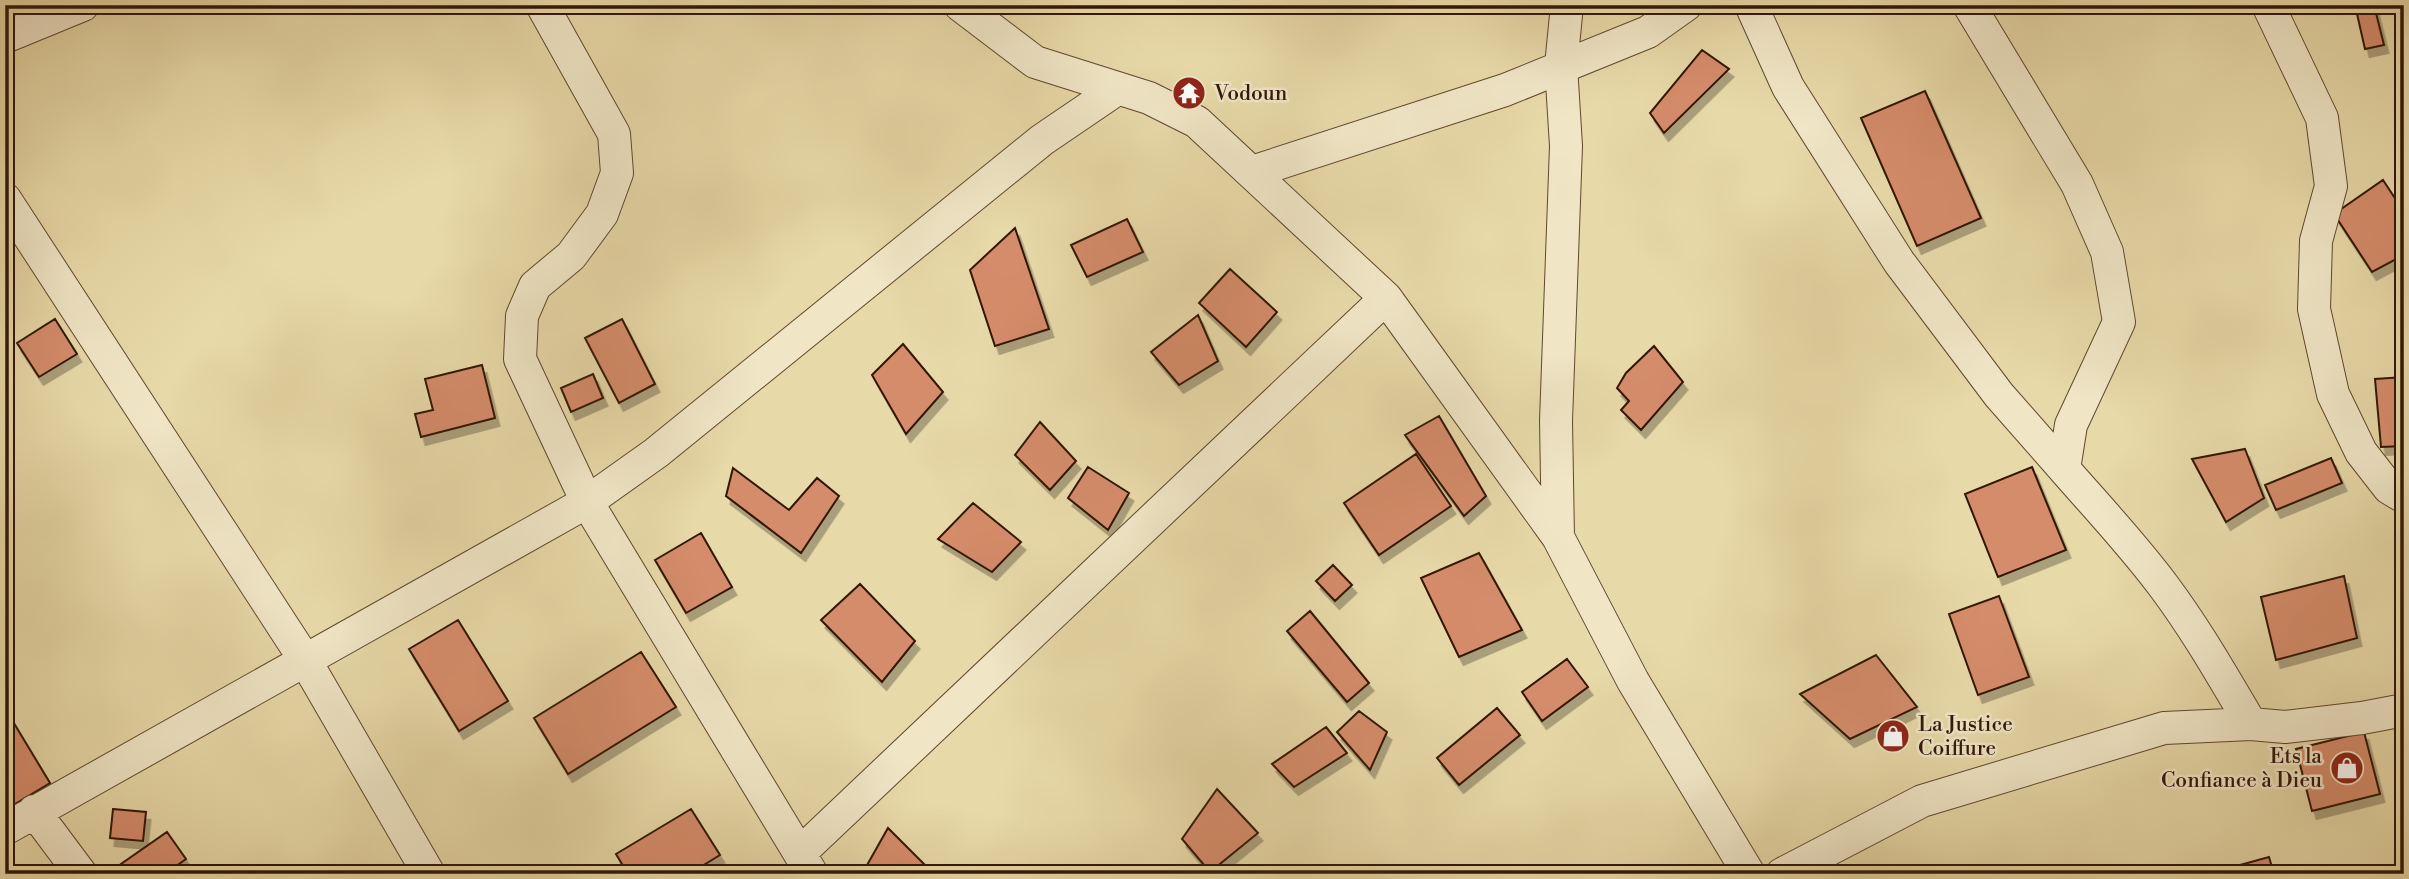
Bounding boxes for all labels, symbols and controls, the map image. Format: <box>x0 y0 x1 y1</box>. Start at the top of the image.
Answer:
temple icon: Vodoun <box>1170 74 1208 112</box>
place label: Vodoun <box>1213 81 1288 107</box>
place label: La Justice Coiffure <box>1918 712 2013 762</box>
shop icon: La Justice Coiffure <box>1874 717 1912 755</box>
place label: Ets la Confiance à Dieu <box>2161 744 2322 794</box>
shop icon: Ets la Confiance à Dieu <box>2328 749 2366 787</box>

